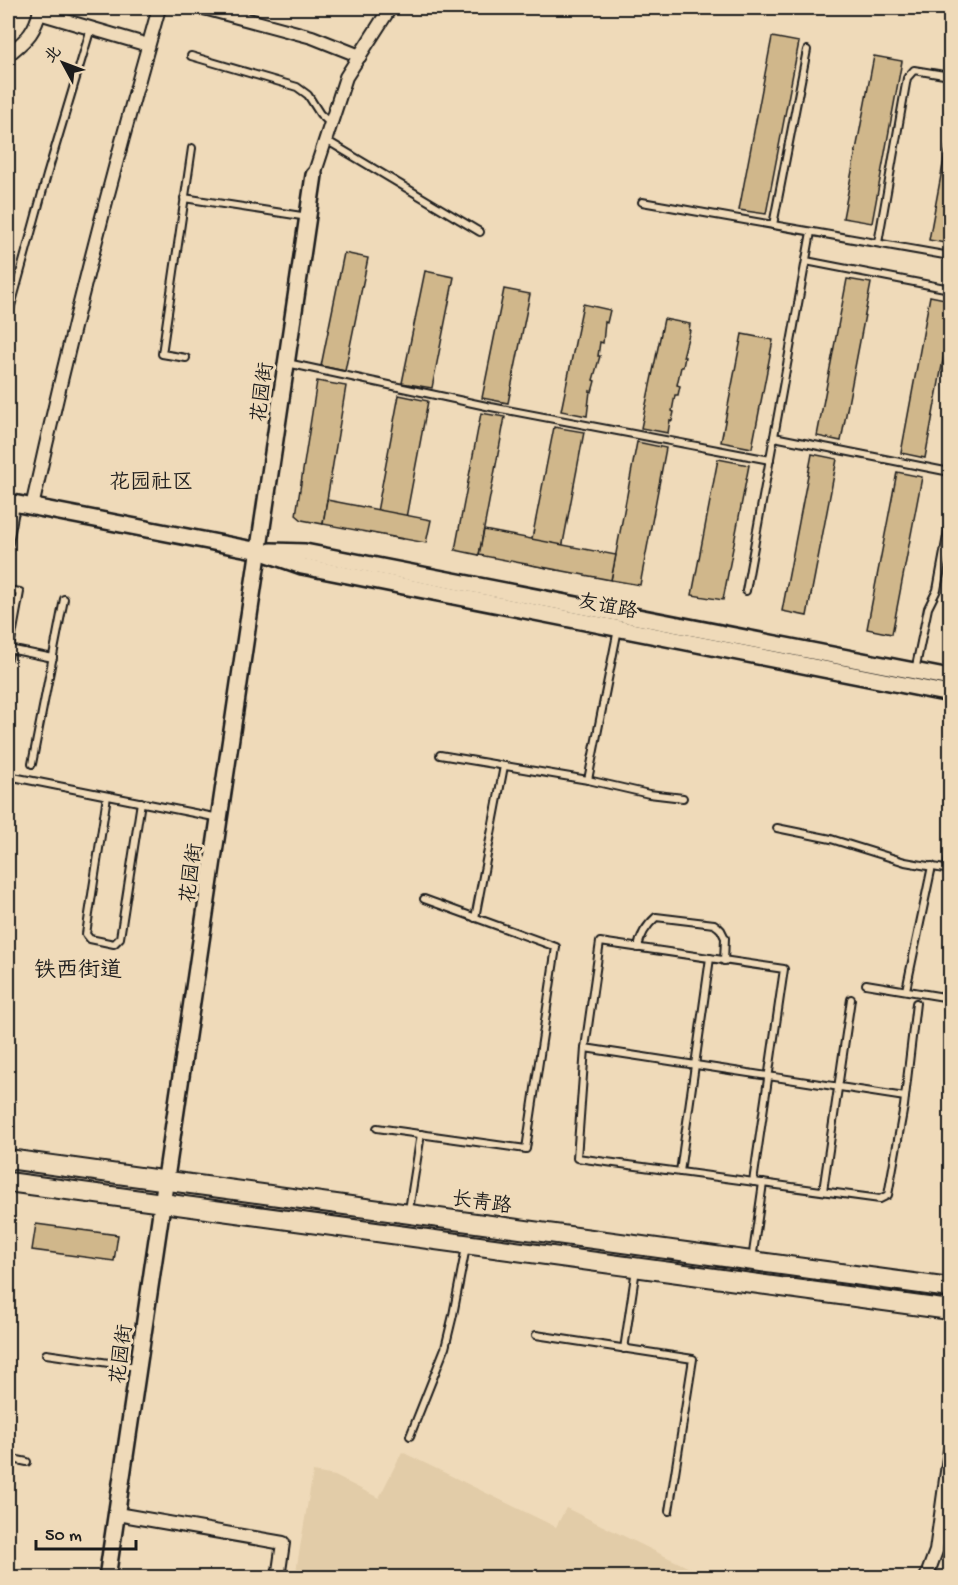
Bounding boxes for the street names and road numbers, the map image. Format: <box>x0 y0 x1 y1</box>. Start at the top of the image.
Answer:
street label: 花园街 <box>247 361 280 424</box>
street label: 友谊路 <box>576 589 640 626</box>
street label: 花园街 <box>176 842 209 905</box>
street label: 长青路 <box>450 1187 514 1220</box>
street label: 花园街 <box>106 1323 139 1386</box>

